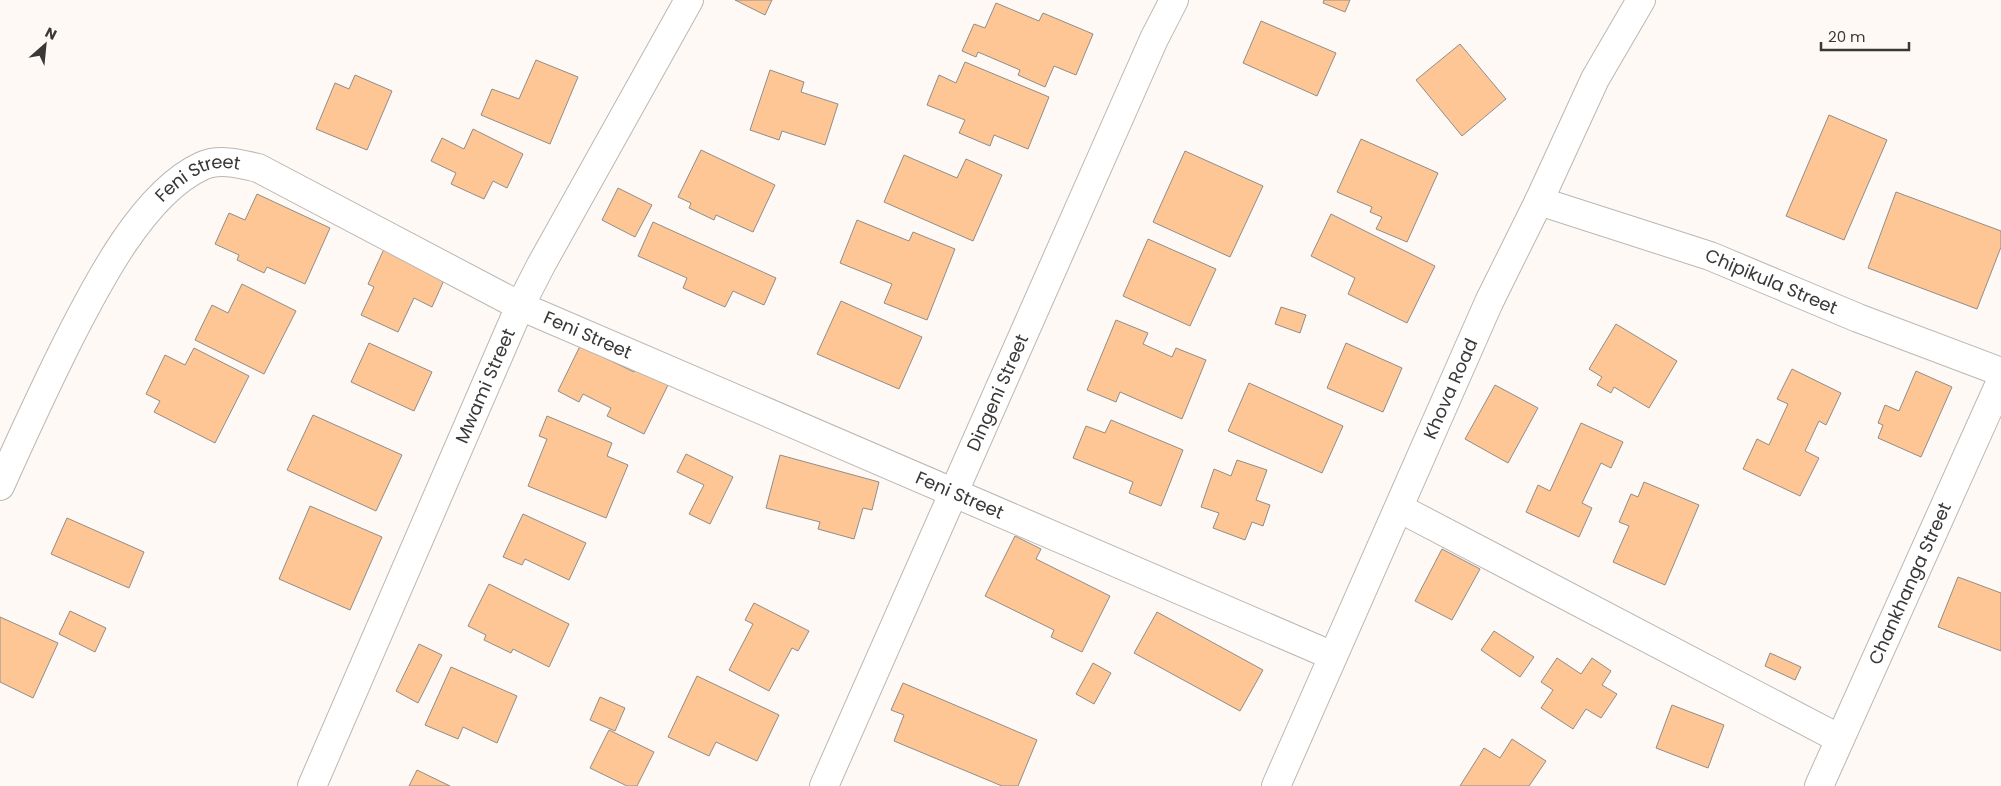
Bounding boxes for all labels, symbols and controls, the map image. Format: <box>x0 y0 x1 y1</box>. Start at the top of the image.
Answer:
north arrow <box>20 20 70 70</box>
scale bar <box>1821 20 1908 52</box>
text: N <box>42 22 60 45</box>
text: 20 m <box>1828 26 1866 47</box>
street label: Feni Street <box>149 149 242 207</box>
street label: Chipikula Street <box>1701 242 1841 320</box>
street label: Feni Street <box>540 305 636 365</box>
street label: Mwami Street <box>449 324 521 447</box>
street label: Dingeni Street <box>960 330 1034 455</box>
street label: Khova Road <box>1417 334 1484 443</box>
street label: Feni Street <box>912 465 1008 525</box>
street label: Chankhanga Street <box>1862 498 1957 669</box>

